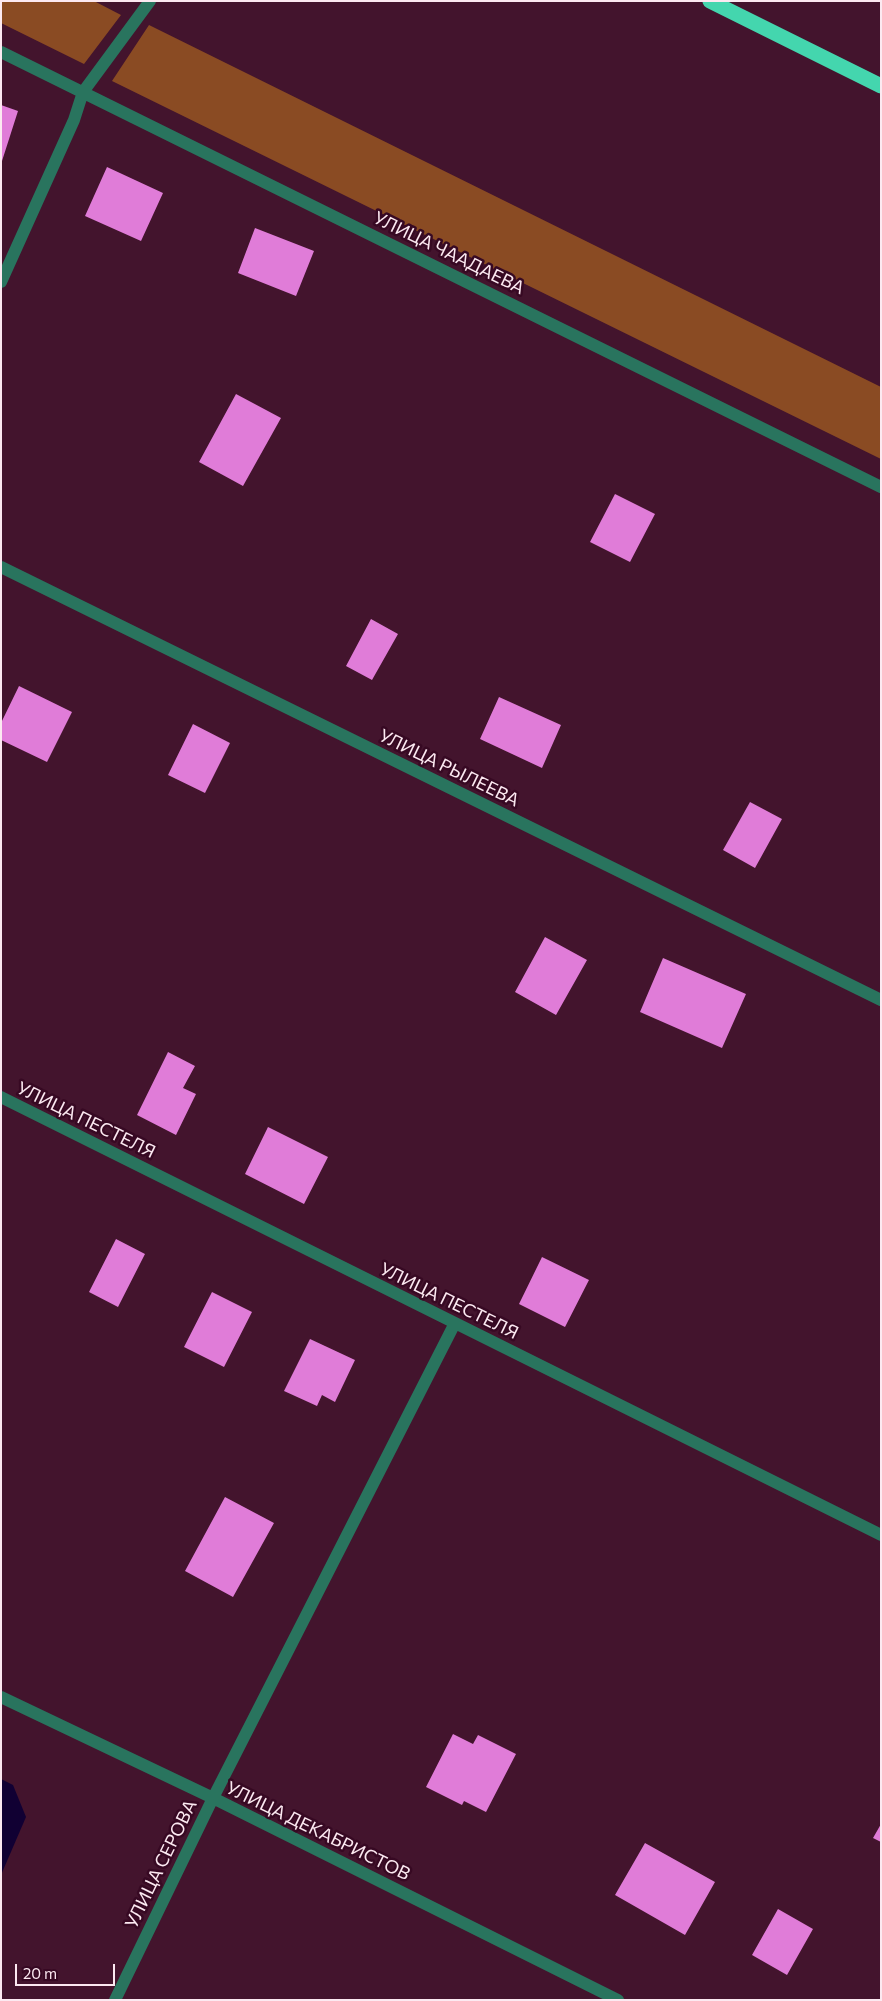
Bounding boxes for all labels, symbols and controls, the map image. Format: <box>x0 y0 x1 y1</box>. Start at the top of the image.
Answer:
street label: УЛИЦА ЧААДАЕВА <box>370 207 528 299</box>
street label: УЛИЦА РЫЛЕЕВА <box>375 725 523 811</box>
street label: УЛИЦА ПЕСТЕЛЯ <box>13 1077 159 1163</box>
street label: УЛИЦА ПЕСТЕЛЯ <box>376 1258 522 1344</box>
street label: УЛИЦА ДЕКАБРИСТОВ <box>222 1777 414 1885</box>
street label: УЛИЦА СЕРОВА <box>121 1796 201 1932</box>
scale bar <box>18 1954 118 1986</box>
text: 20 m <box>23 1964 57 1982</box>

